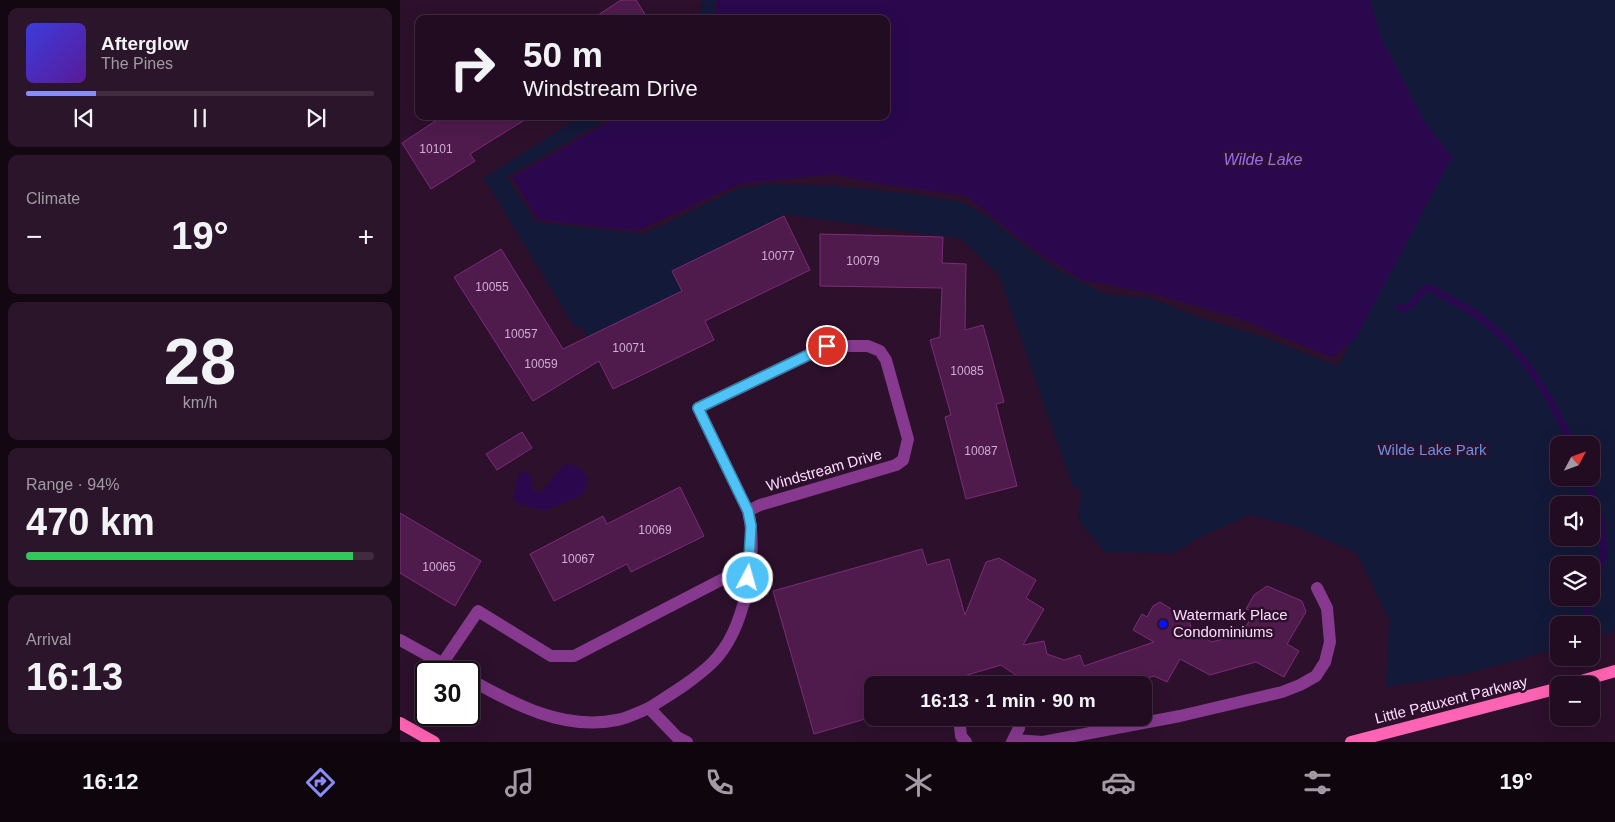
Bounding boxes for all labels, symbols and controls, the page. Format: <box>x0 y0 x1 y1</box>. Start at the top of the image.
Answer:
text: Afterglow <box>101 33 189 54</box>
icon: right <box>440 35 505 100</box>
text: 50 m <box>523 35 603 74</box>
text: The Pines <box>101 55 173 72</box>
text: Windstream Drive <box>523 76 698 101</box>
icon: previous <box>70 104 98 132</box>
icon: pause <box>186 104 214 132</box>
icon: next <box>302 104 330 132</box>
house number: 10101 <box>419 142 453 156</box>
water label: Wilde Lake <box>1223 151 1303 168</box>
text: Climate <box>26 190 80 207</box>
text: 19° <box>171 215 229 257</box>
text: − <box>26 221 42 252</box>
text: + <box>358 221 374 252</box>
house number: 10077 <box>761 249 795 263</box>
house number: 10079 <box>846 254 880 268</box>
house number: 10055 <box>475 280 509 294</box>
text: 28 <box>164 325 236 398</box>
pin <box>806 325 848 367</box>
house number: 10057 <box>504 327 538 341</box>
icon: arrive <box>813 332 841 360</box>
house number: 10071 <box>612 341 646 355</box>
house number: 10059 <box>524 357 558 371</box>
house number: 10085 <box>950 364 984 378</box>
text: km/h <box>183 394 217 411</box>
north arrow <box>1550 436 1600 486</box>
map controls <box>1550 436 1600 726</box>
park label: Wilde Lake Park <box>1377 441 1487 458</box>
house number: 10087 <box>964 444 998 458</box>
street label: Windstream Drive <box>764 445 883 494</box>
text: Range · 94% <box>26 476 119 493</box>
button: sound <box>1550 496 1600 546</box>
text: 470 km <box>26 501 155 543</box>
house number: 10069 <box>638 523 672 537</box>
position arrow <box>721 551 773 603</box>
house number: 10067 <box>561 552 595 566</box>
button: layers <box>1550 556 1600 606</box>
house number: 10065 <box>422 560 456 574</box>
place label: Watermark Place Condominiums <box>1173 606 1287 640</box>
button: + <box>1550 616 1600 666</box>
marker: Watermark Place Condominiums <box>1157 618 1169 630</box>
text: Arrival <box>26 631 71 648</box>
text: 16:13 <box>26 656 123 698</box>
speed limit sign: 30 <box>415 661 480 726</box>
street label: Little Patuxent Parkway <box>1373 672 1529 727</box>
button: − <box>1550 676 1600 726</box>
text: 16:13 · 1 min · 90 m <box>920 690 1096 711</box>
icon: directions <box>303 765 338 800</box>
icon: music <box>502 765 537 800</box>
icon: phone <box>702 765 737 800</box>
icon: climate <box>901 765 936 800</box>
icon: car <box>1101 765 1136 800</box>
icon: filters <box>1300 765 1335 800</box>
text: 16:12 <box>82 769 138 794</box>
text: 19° <box>1499 769 1533 794</box>

